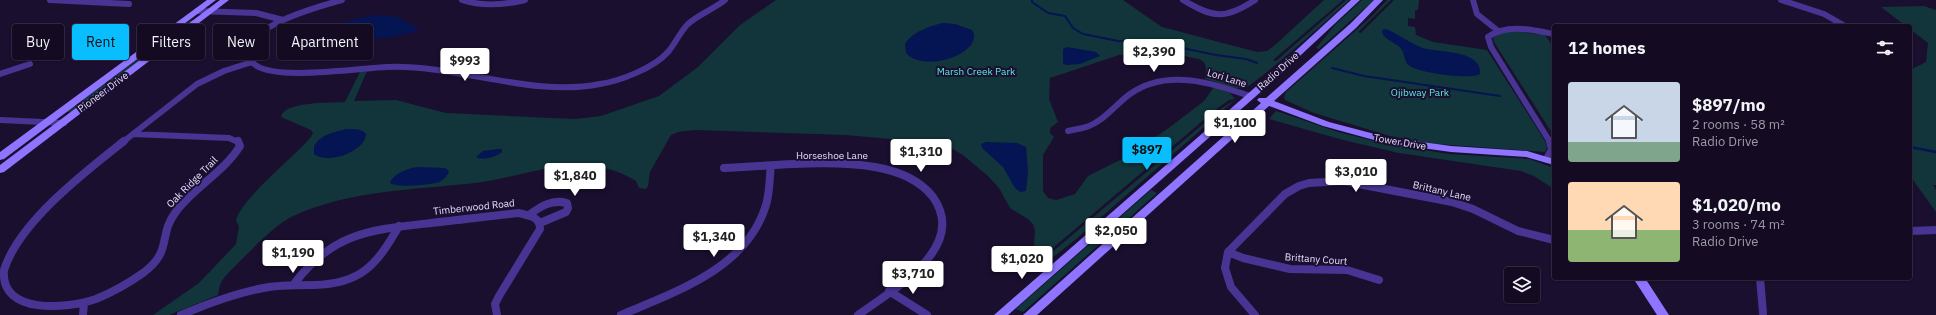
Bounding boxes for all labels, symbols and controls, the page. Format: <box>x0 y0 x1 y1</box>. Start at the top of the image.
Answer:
chip: Buy <box>12 24 64 60</box>
chip: Rent <box>72 24 129 60</box>
chip: Filters <box>137 24 205 60</box>
chip: New <box>213 24 269 60</box>
chip: Apartment <box>277 24 373 60</box>
text: 12 homes <box>1568 37 1645 59</box>
icon: filters <box>1874 37 1896 59</box>
pin: $2,390 <box>1121 39 1187 73</box>
text: $2,390 <box>1132 43 1176 60</box>
pin: $993 <box>441 48 489 82</box>
street label: Radio Drive <box>1255 49 1302 93</box>
text: $993 <box>449 52 481 69</box>
park label: Marsh Creek Park <box>937 65 1016 78</box>
street label: Lori Lane <box>1206 66 1249 90</box>
street label: Pioneer Drive <box>75 68 131 115</box>
park label: Ojibway Park <box>1391 86 1450 99</box>
text: $897/mo <box>1692 94 1765 116</box>
icon: home <box>1600 98 1648 146</box>
pin: $1,100 <box>1202 110 1268 144</box>
text: $1,100 <box>1213 114 1257 131</box>
text: 2 rooms · 58 m² <box>1692 116 1785 133</box>
street label: Tower Drive <box>1373 131 1428 153</box>
text: Radio Drive <box>1692 133 1758 150</box>
pin: $897 <box>1123 137 1171 171</box>
pin: $1,310 <box>888 139 954 173</box>
text: $897 <box>1131 141 1163 158</box>
text: $1,310 <box>899 143 943 160</box>
street label: Horseshoe Lane <box>796 149 869 162</box>
street label: Oak Ridge Trail <box>164 153 221 210</box>
pin: $3,010 <box>1323 159 1389 193</box>
pin: $1,840 <box>542 163 608 197</box>
text: $3,010 <box>1334 163 1378 180</box>
text: $1,840 <box>553 167 597 184</box>
street label: Brittany Lane <box>1412 178 1473 204</box>
text: $1,020/mo <box>1692 194 1781 216</box>
street label: Timberwood Road <box>433 196 515 218</box>
icon: home <box>1600 198 1648 246</box>
text: 3 rooms · 74 m² <box>1692 216 1785 233</box>
pin: $2,050 <box>1083 218 1149 252</box>
text: $2,050 <box>1094 222 1138 239</box>
pin: $1,340 <box>681 224 747 258</box>
text: $1,340 <box>692 228 736 245</box>
text: Radio Drive <box>1692 233 1758 250</box>
pin: $1,190 <box>260 240 326 274</box>
text: $1,190 <box>271 244 315 261</box>
pin: $1,020 <box>989 246 1055 280</box>
text: $1,020 <box>1000 250 1044 267</box>
street label: Brittany Court <box>1284 250 1348 268</box>
pin: $3,710 <box>880 261 946 295</box>
text: $3,710 <box>891 265 935 282</box>
map controls <box>1504 267 1540 303</box>
button: layers <box>1504 267 1540 303</box>

